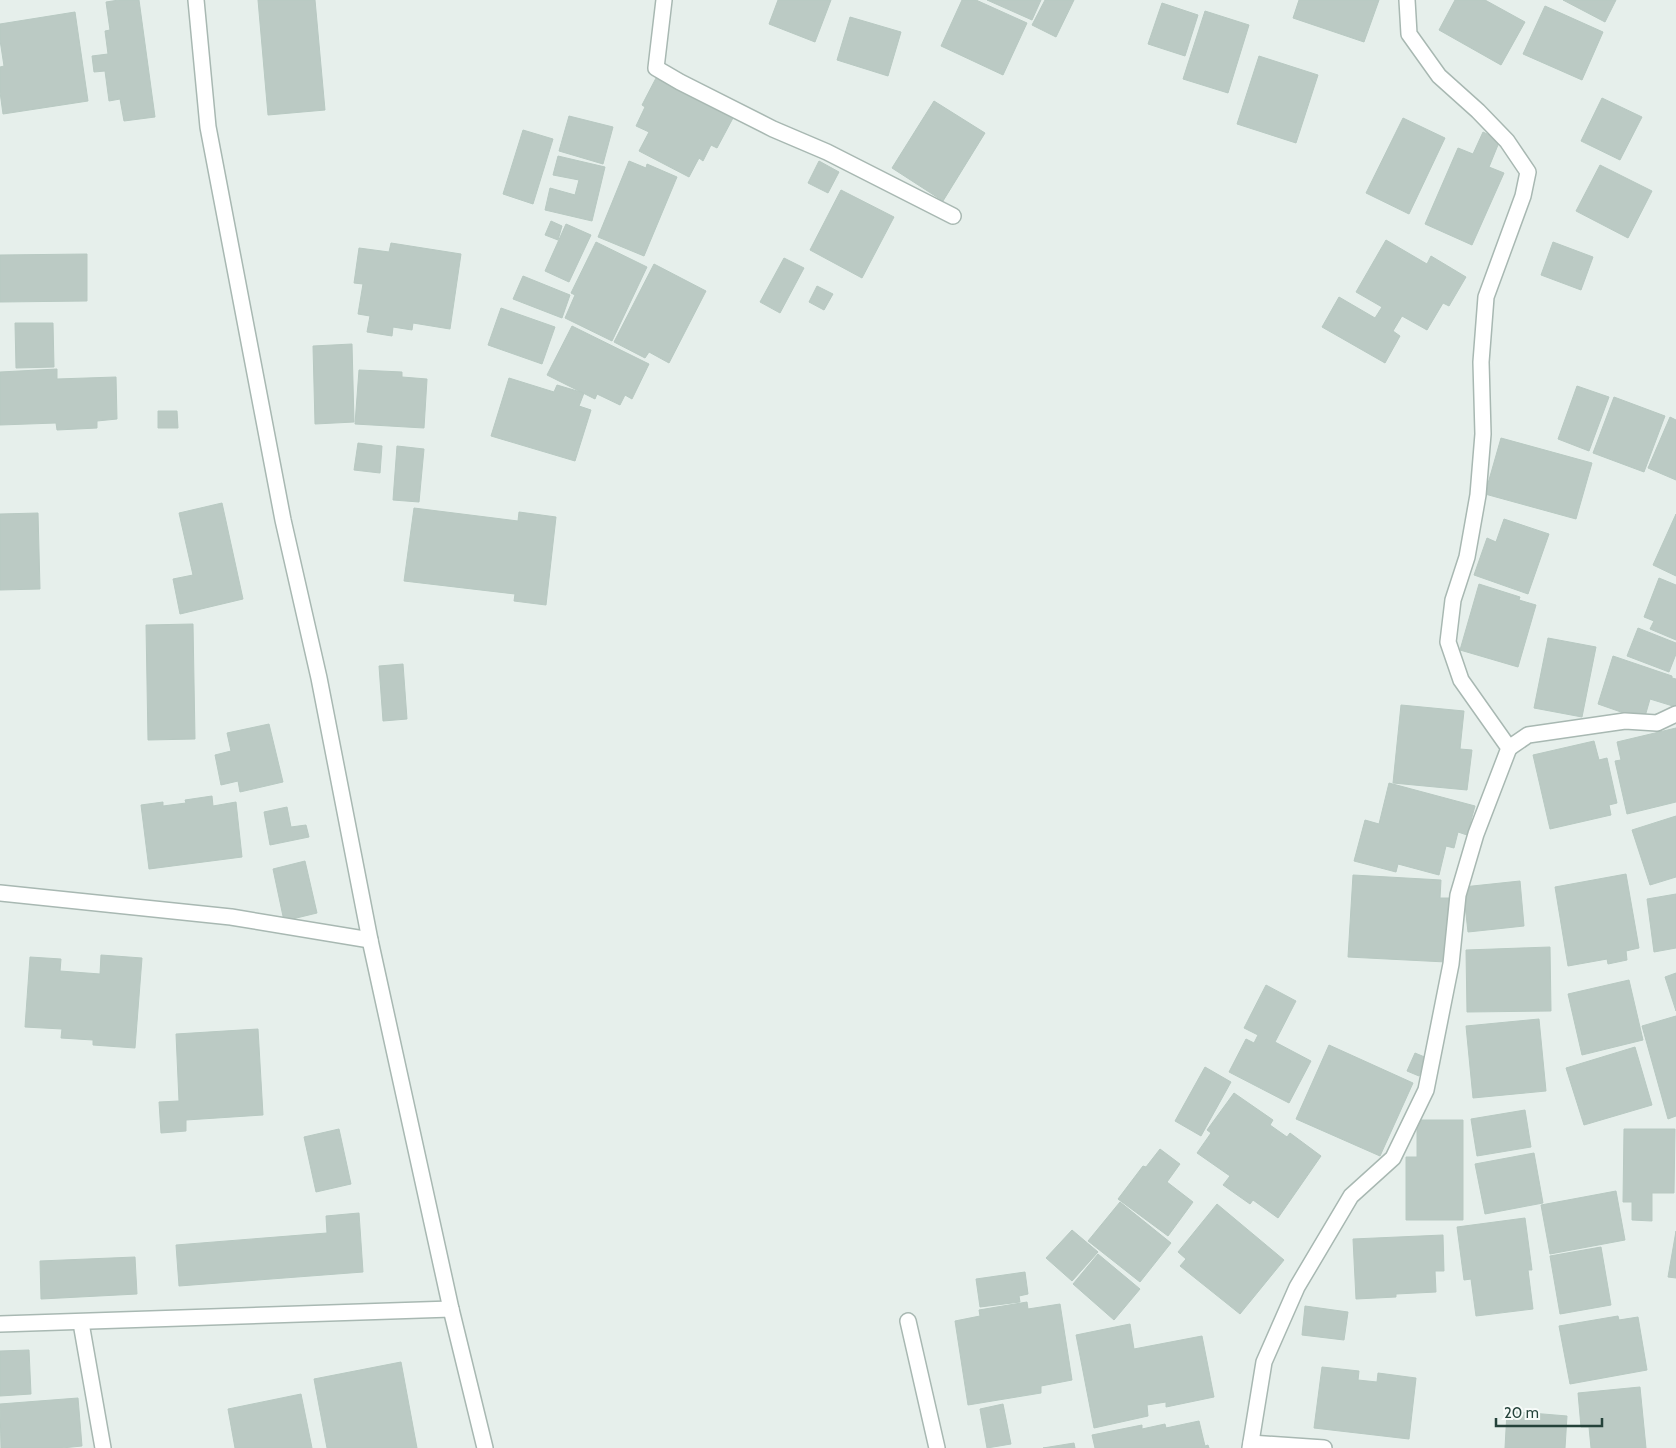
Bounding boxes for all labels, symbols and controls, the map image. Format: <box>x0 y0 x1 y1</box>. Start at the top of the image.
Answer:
scale bar <box>1496 1396 1602 1428</box>
text: 20 m <box>1504 1404 1539 1422</box>

